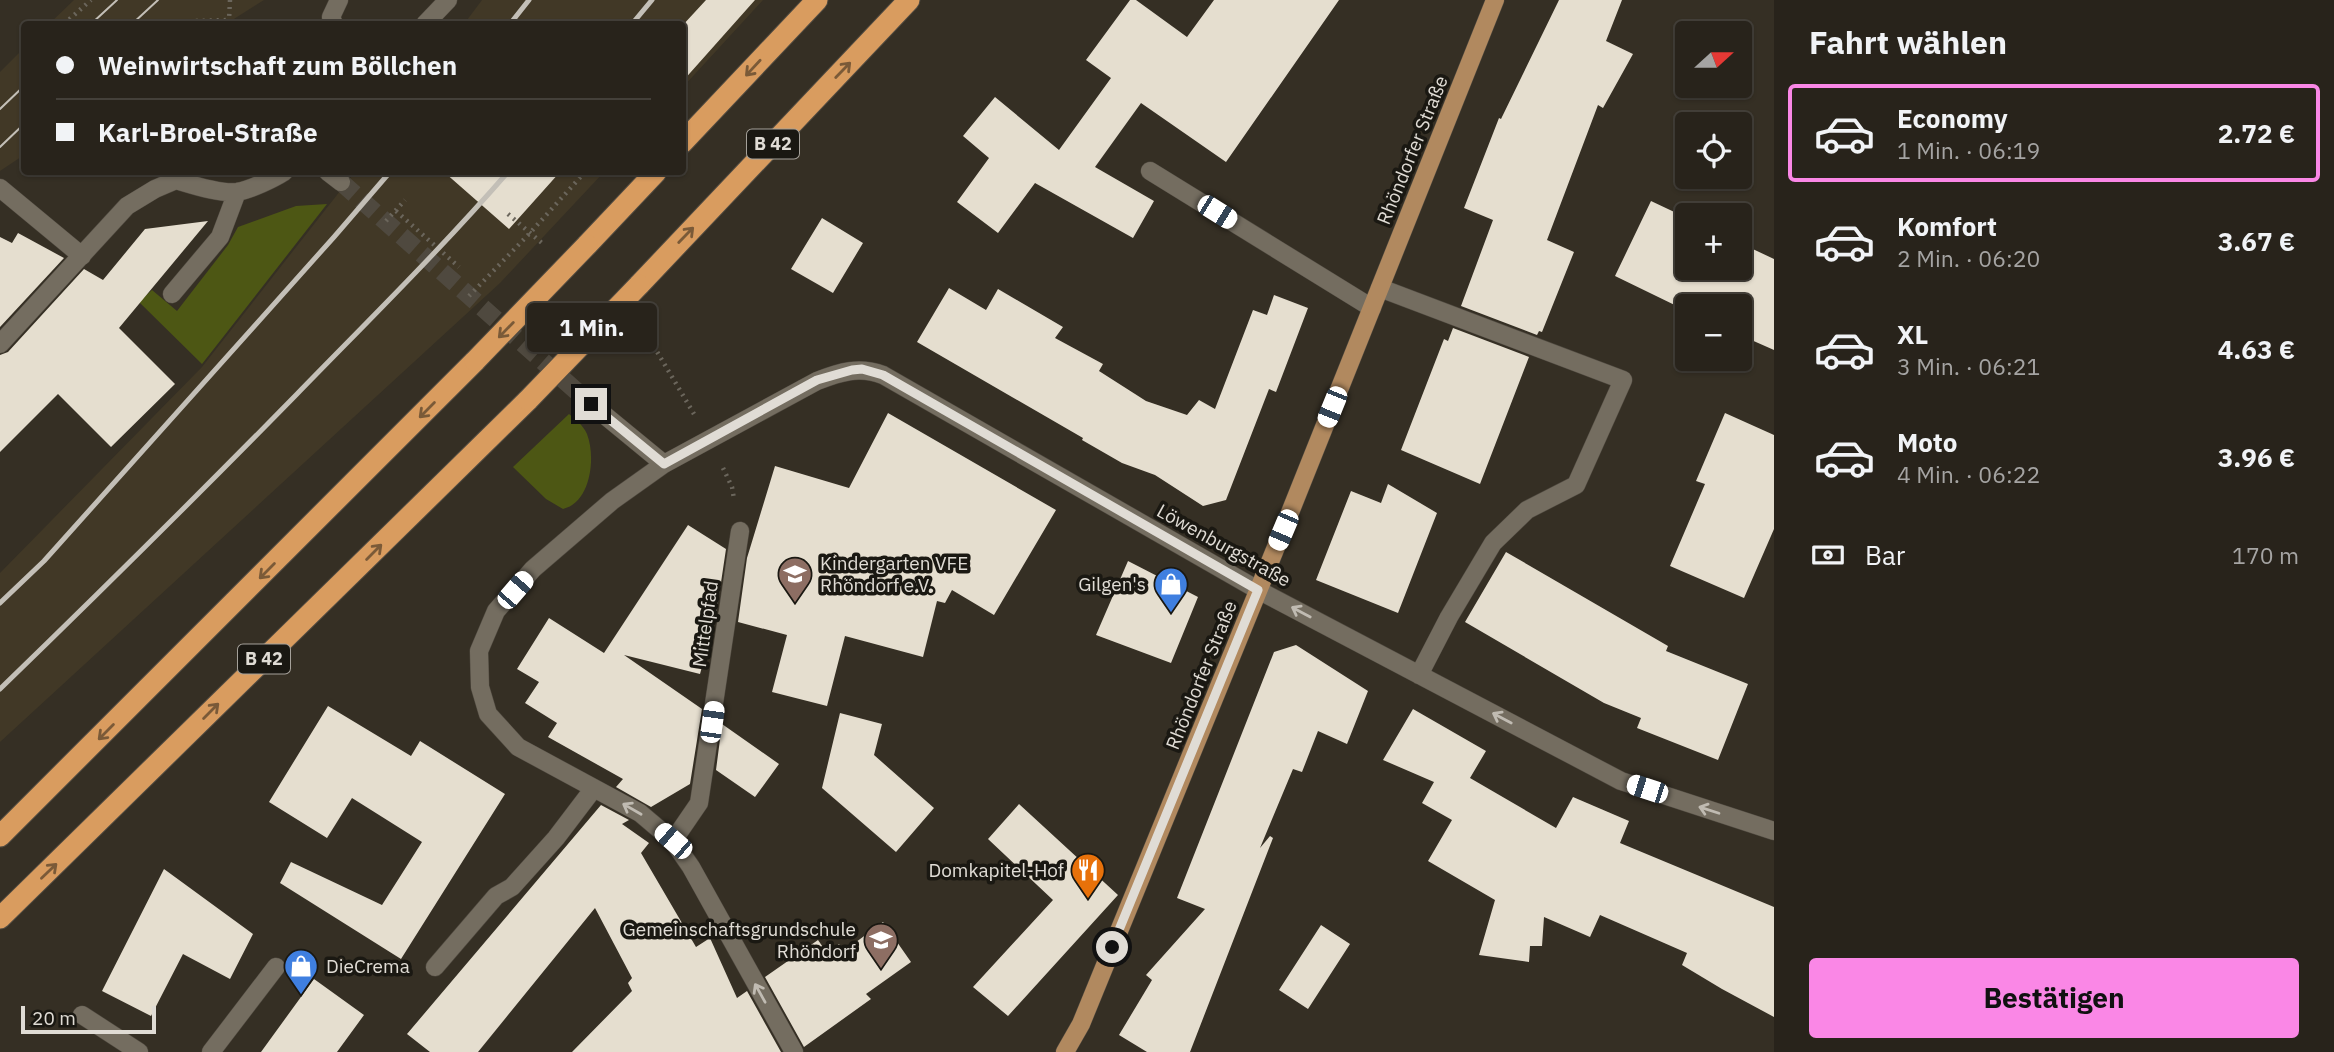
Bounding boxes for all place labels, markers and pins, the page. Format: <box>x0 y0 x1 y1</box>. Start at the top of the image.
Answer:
place label: Kindergarten VFE Rhöndorf e.V. <box>820 551 968 597</box>
school or university icon: Kindergarten VFE Rhöndorf e.V. <box>776 555 814 604</box>
shop icon: Gilgen's <box>1152 565 1190 614</box>
place label: Gilgen's <box>1078 572 1146 596</box>
restaurant icon: Domkapitel-Hof <box>1069 851 1107 900</box>
place label: Domkapitel-Hof <box>928 858 1064 882</box>
place label: Gemeinschaftsgrundschule Rhöndorf <box>623 917 856 963</box>
school or university icon: Gemeinschaftsgrundschule Rhöndorf <box>862 921 900 970</box>
shop icon: DieCrema <box>282 947 320 996</box>
place label: DieCrema <box>326 954 410 978</box>

